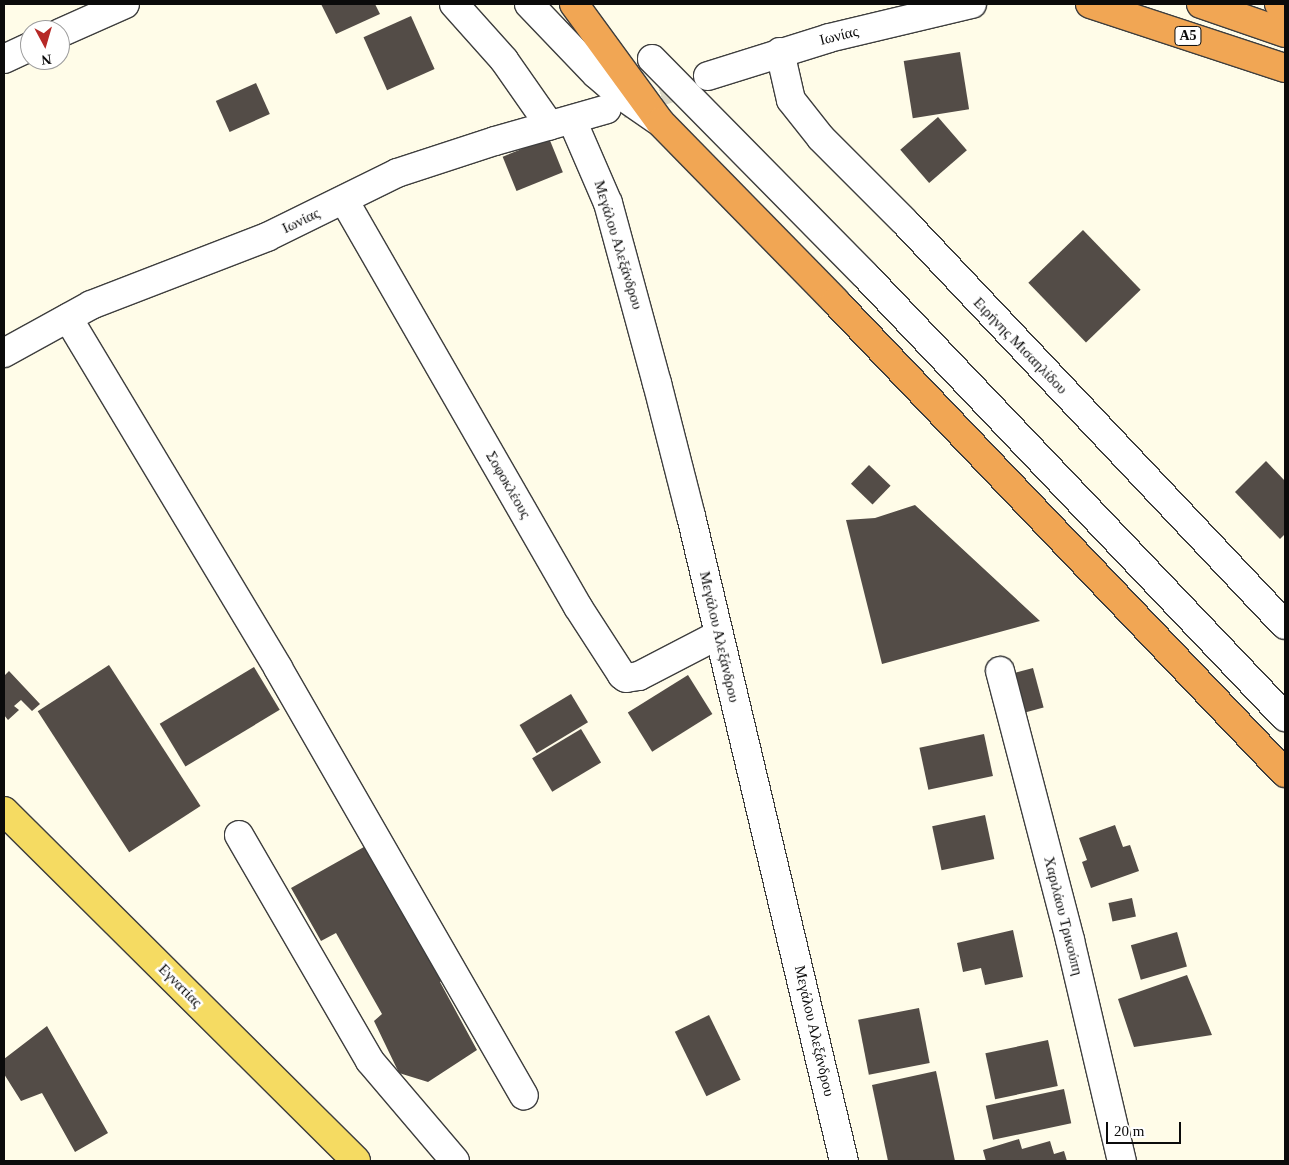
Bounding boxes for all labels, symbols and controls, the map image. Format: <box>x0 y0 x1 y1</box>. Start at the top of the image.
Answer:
north arrow <box>20 20 70 70</box>
street label: Ιωνίας <box>818 22 860 50</box>
road number: Α5 <box>1174 24 1202 48</box>
text: N <box>41 51 52 67</box>
street label: Μεγάλου Αλεξάνδρου <box>590 178 646 312</box>
street label: Ιωνίας <box>279 204 323 238</box>
street label: Ειρήνης Μισαηλίδου <box>969 294 1071 398</box>
street label: Σοφοκλέους <box>482 448 534 522</box>
street label: Μεγάλου Αλεξάνδρου <box>695 569 743 705</box>
street label: Χαριλάου Τρικούπη <box>1039 854 1087 978</box>
street label: Εγνατίας <box>154 960 206 1012</box>
street label: Μεγάλου Αλεξάνδρου <box>790 963 838 1099</box>
scale bar <box>1109 1112 1184 1144</box>
text: 20 m <box>1114 1123 1144 1139</box>

